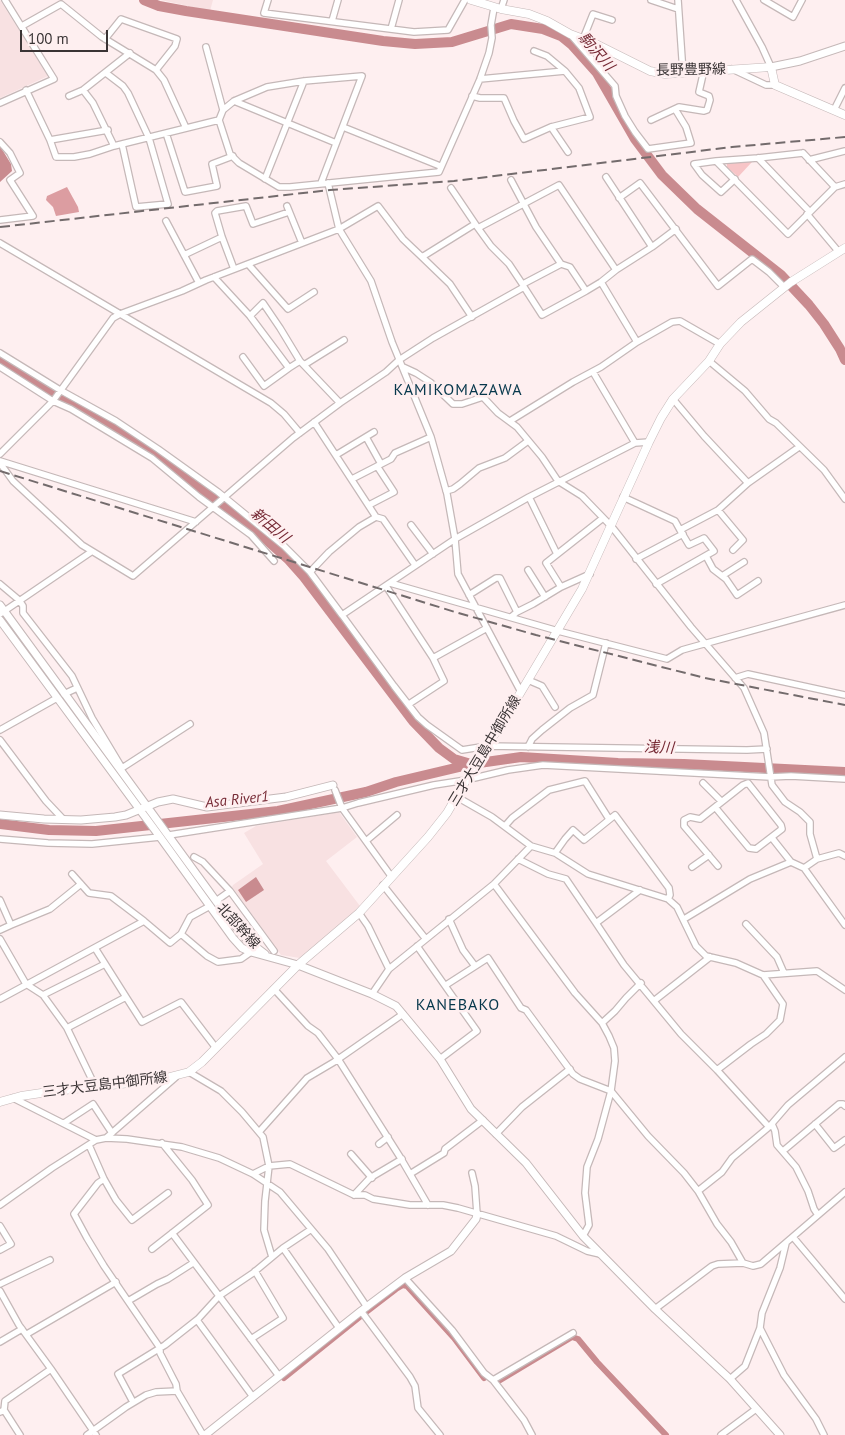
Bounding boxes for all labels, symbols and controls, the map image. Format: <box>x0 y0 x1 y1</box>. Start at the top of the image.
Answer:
scale bar <box>22 20 110 52</box>
text: 100 m <box>28 29 69 48</box>
water label: 駒沢川 <box>574 29 618 75</box>
street label: 長野豊野線 <box>656 61 726 79</box>
district label: KAMIKOMAZAWA <box>392 380 524 400</box>
water label: 新田川 <box>247 505 293 547</box>
street label: 三才大豆島中御所線 <box>445 693 525 809</box>
water label: 浅川 <box>644 738 674 758</box>
water label: Asa River1 <box>204 788 270 812</box>
street label: 北部幹線 <box>213 900 263 952</box>
district label: KANEBAKO <box>415 995 501 1015</box>
street label: 三才大豆島中御所線 <box>41 1069 169 1101</box>

